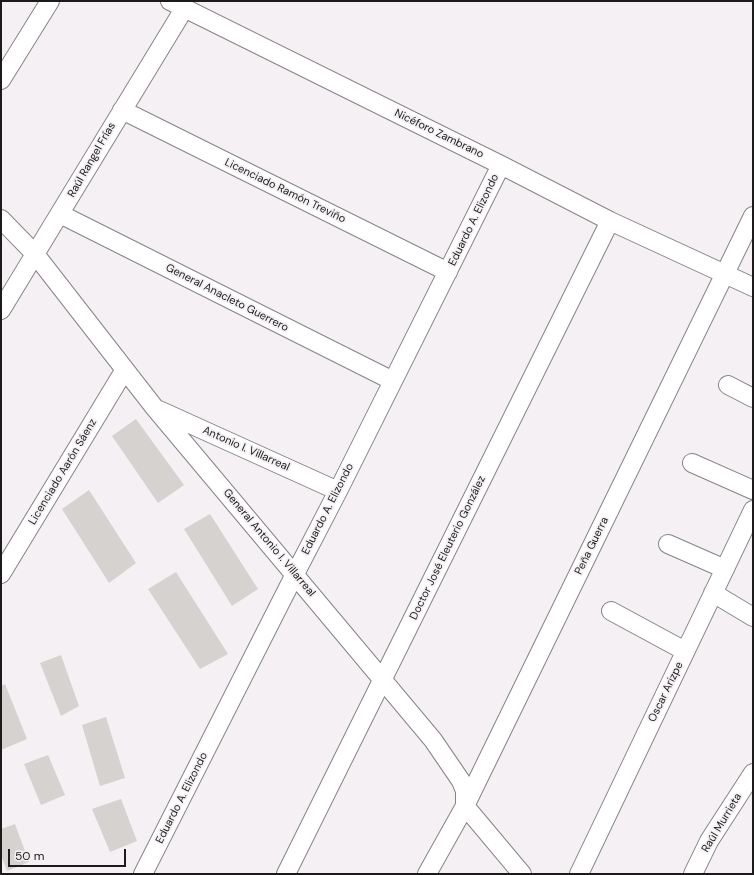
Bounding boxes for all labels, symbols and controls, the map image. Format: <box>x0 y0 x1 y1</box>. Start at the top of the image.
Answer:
street label: Nicéforo Zambrano <box>392 107 486 161</box>
street label: Raúl Rangel Frías <box>65 120 119 200</box>
street label: Licenciado Ramón Treviño <box>222 156 348 226</box>
street label: Eduardo A. Elizondo <box>446 172 502 268</box>
street label: General Anacleto Guerrero <box>163 261 291 335</box>
street label: Licenciado Aarón Sáenz <box>26 417 100 527</box>
street label: Antonio I. Villarreal <box>200 424 292 474</box>
street label: Eduardo A. Elizondo <box>299 461 357 557</box>
street label: Doctor José Eleuterio González <box>407 474 489 622</box>
street label: General Antonio I. Villarreal <box>220 486 318 600</box>
street label: Peña Guerra <box>572 515 612 577</box>
street label: Oscar Arizpe <box>646 660 686 724</box>
street label: Eduardo A. Elizondo <box>153 750 211 846</box>
street label: Raúl Murrieta <box>699 791 745 855</box>
scale bar <box>10 841 128 867</box>
text: 50 m <box>15 848 44 864</box>

